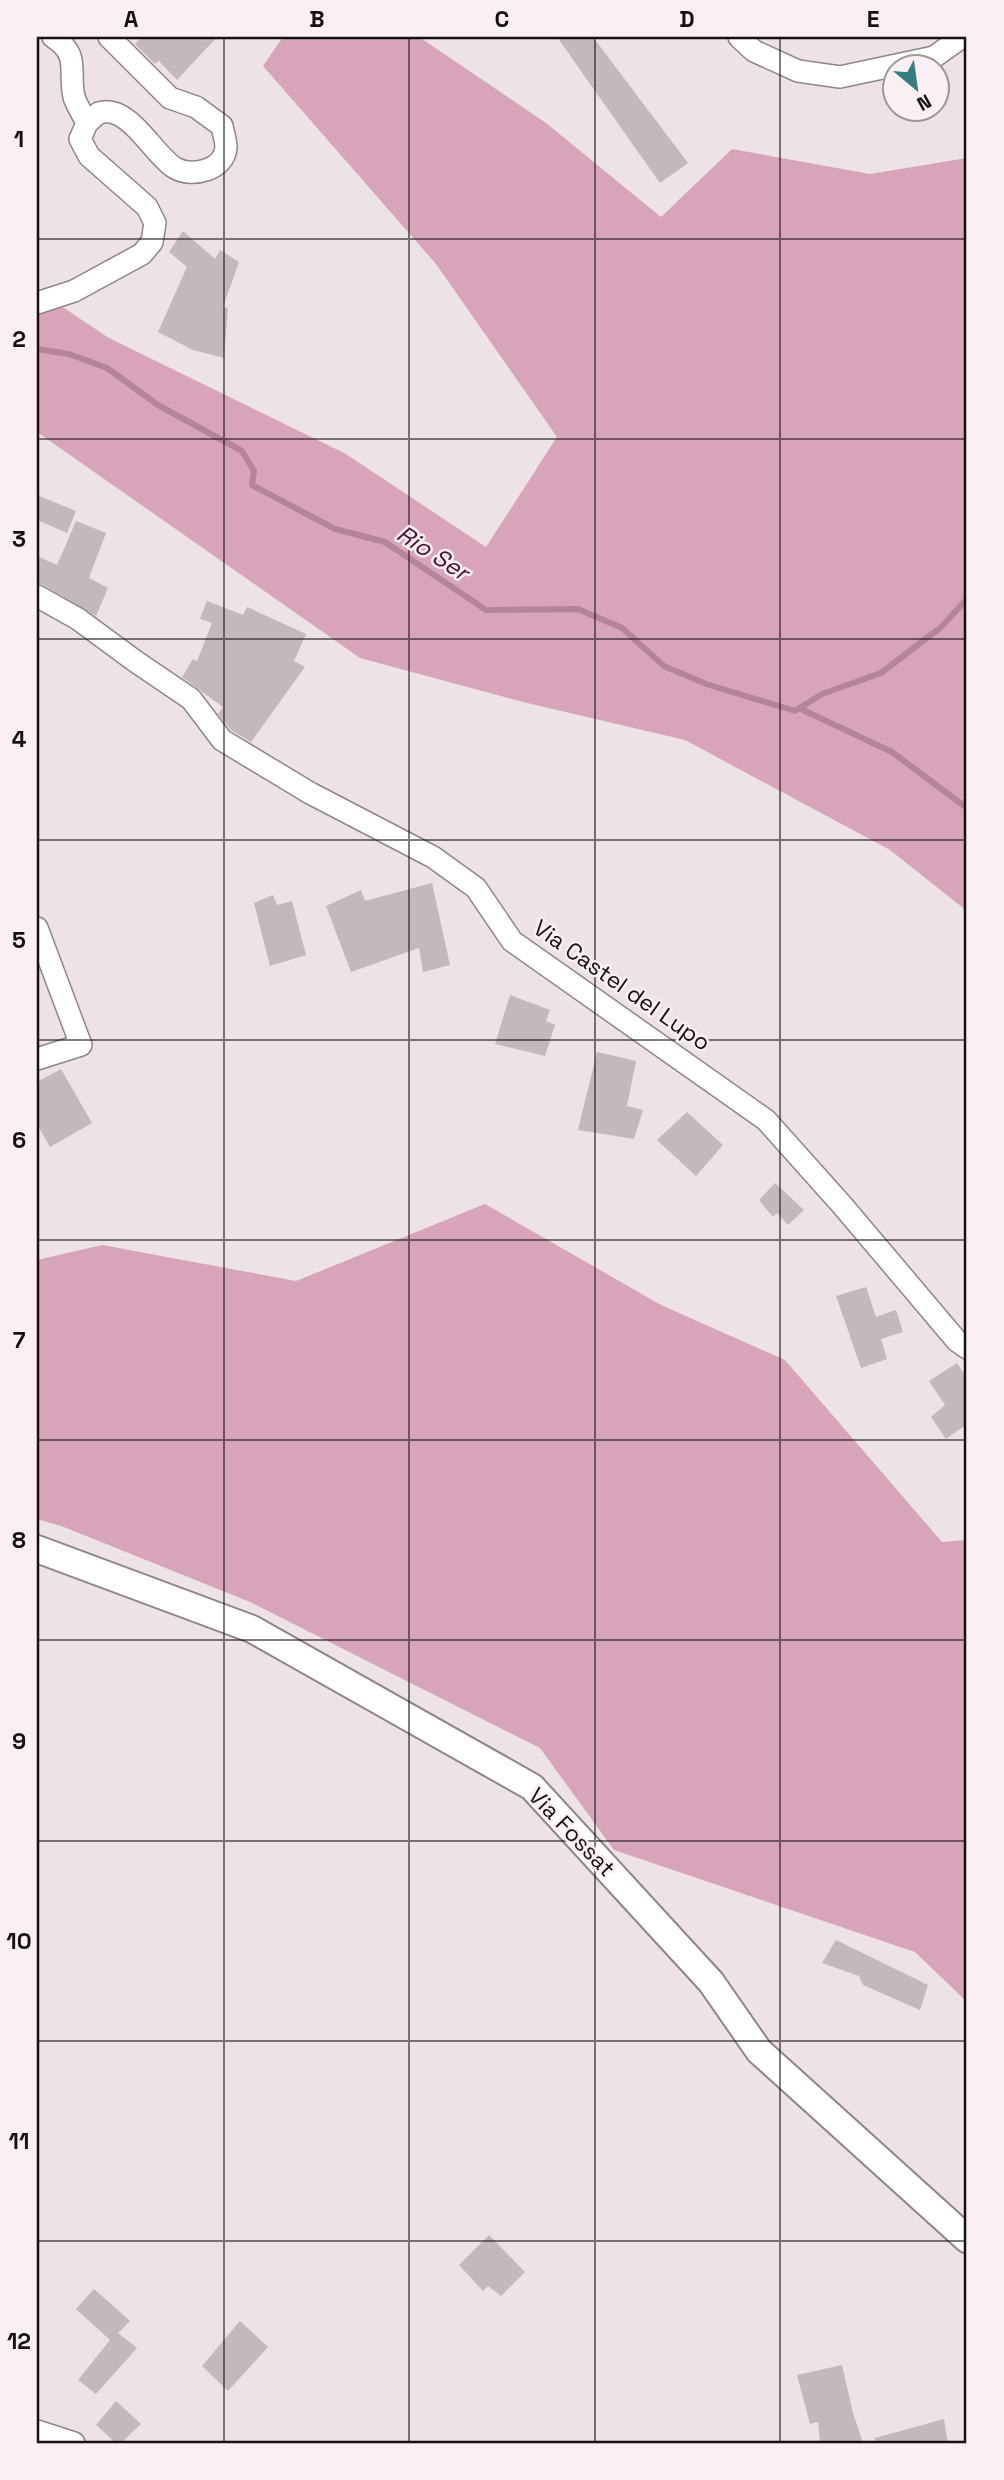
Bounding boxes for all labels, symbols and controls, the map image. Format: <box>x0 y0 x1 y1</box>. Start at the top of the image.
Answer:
text: A <box>124 4 139 34</box>
text: B <box>309 4 325 34</box>
text: C <box>495 4 509 34</box>
text: D <box>679 4 695 34</box>
text: E <box>867 4 879 34</box>
north arrow <box>881 52 951 122</box>
text: N <box>912 88 936 116</box>
text: 1 <box>14 124 24 154</box>
text: 2 <box>12 324 26 354</box>
water label: Rio Ser <box>391 518 478 589</box>
text: 3 <box>12 524 26 554</box>
text: 4 <box>12 724 27 754</box>
street label: Via Castel del Lupo <box>528 913 716 1057</box>
text: 5 <box>12 925 26 955</box>
text: 6 <box>12 1125 26 1155</box>
text: 7 <box>13 1325 26 1355</box>
text: 8 <box>12 1525 26 1555</box>
text: 9 <box>12 1726 26 1756</box>
street label: Via Fossat <box>522 1781 622 1883</box>
text: 10 <box>6 1926 32 1956</box>
text: 11 <box>9 2126 29 2156</box>
text: 12 <box>7 2326 31 2356</box>

